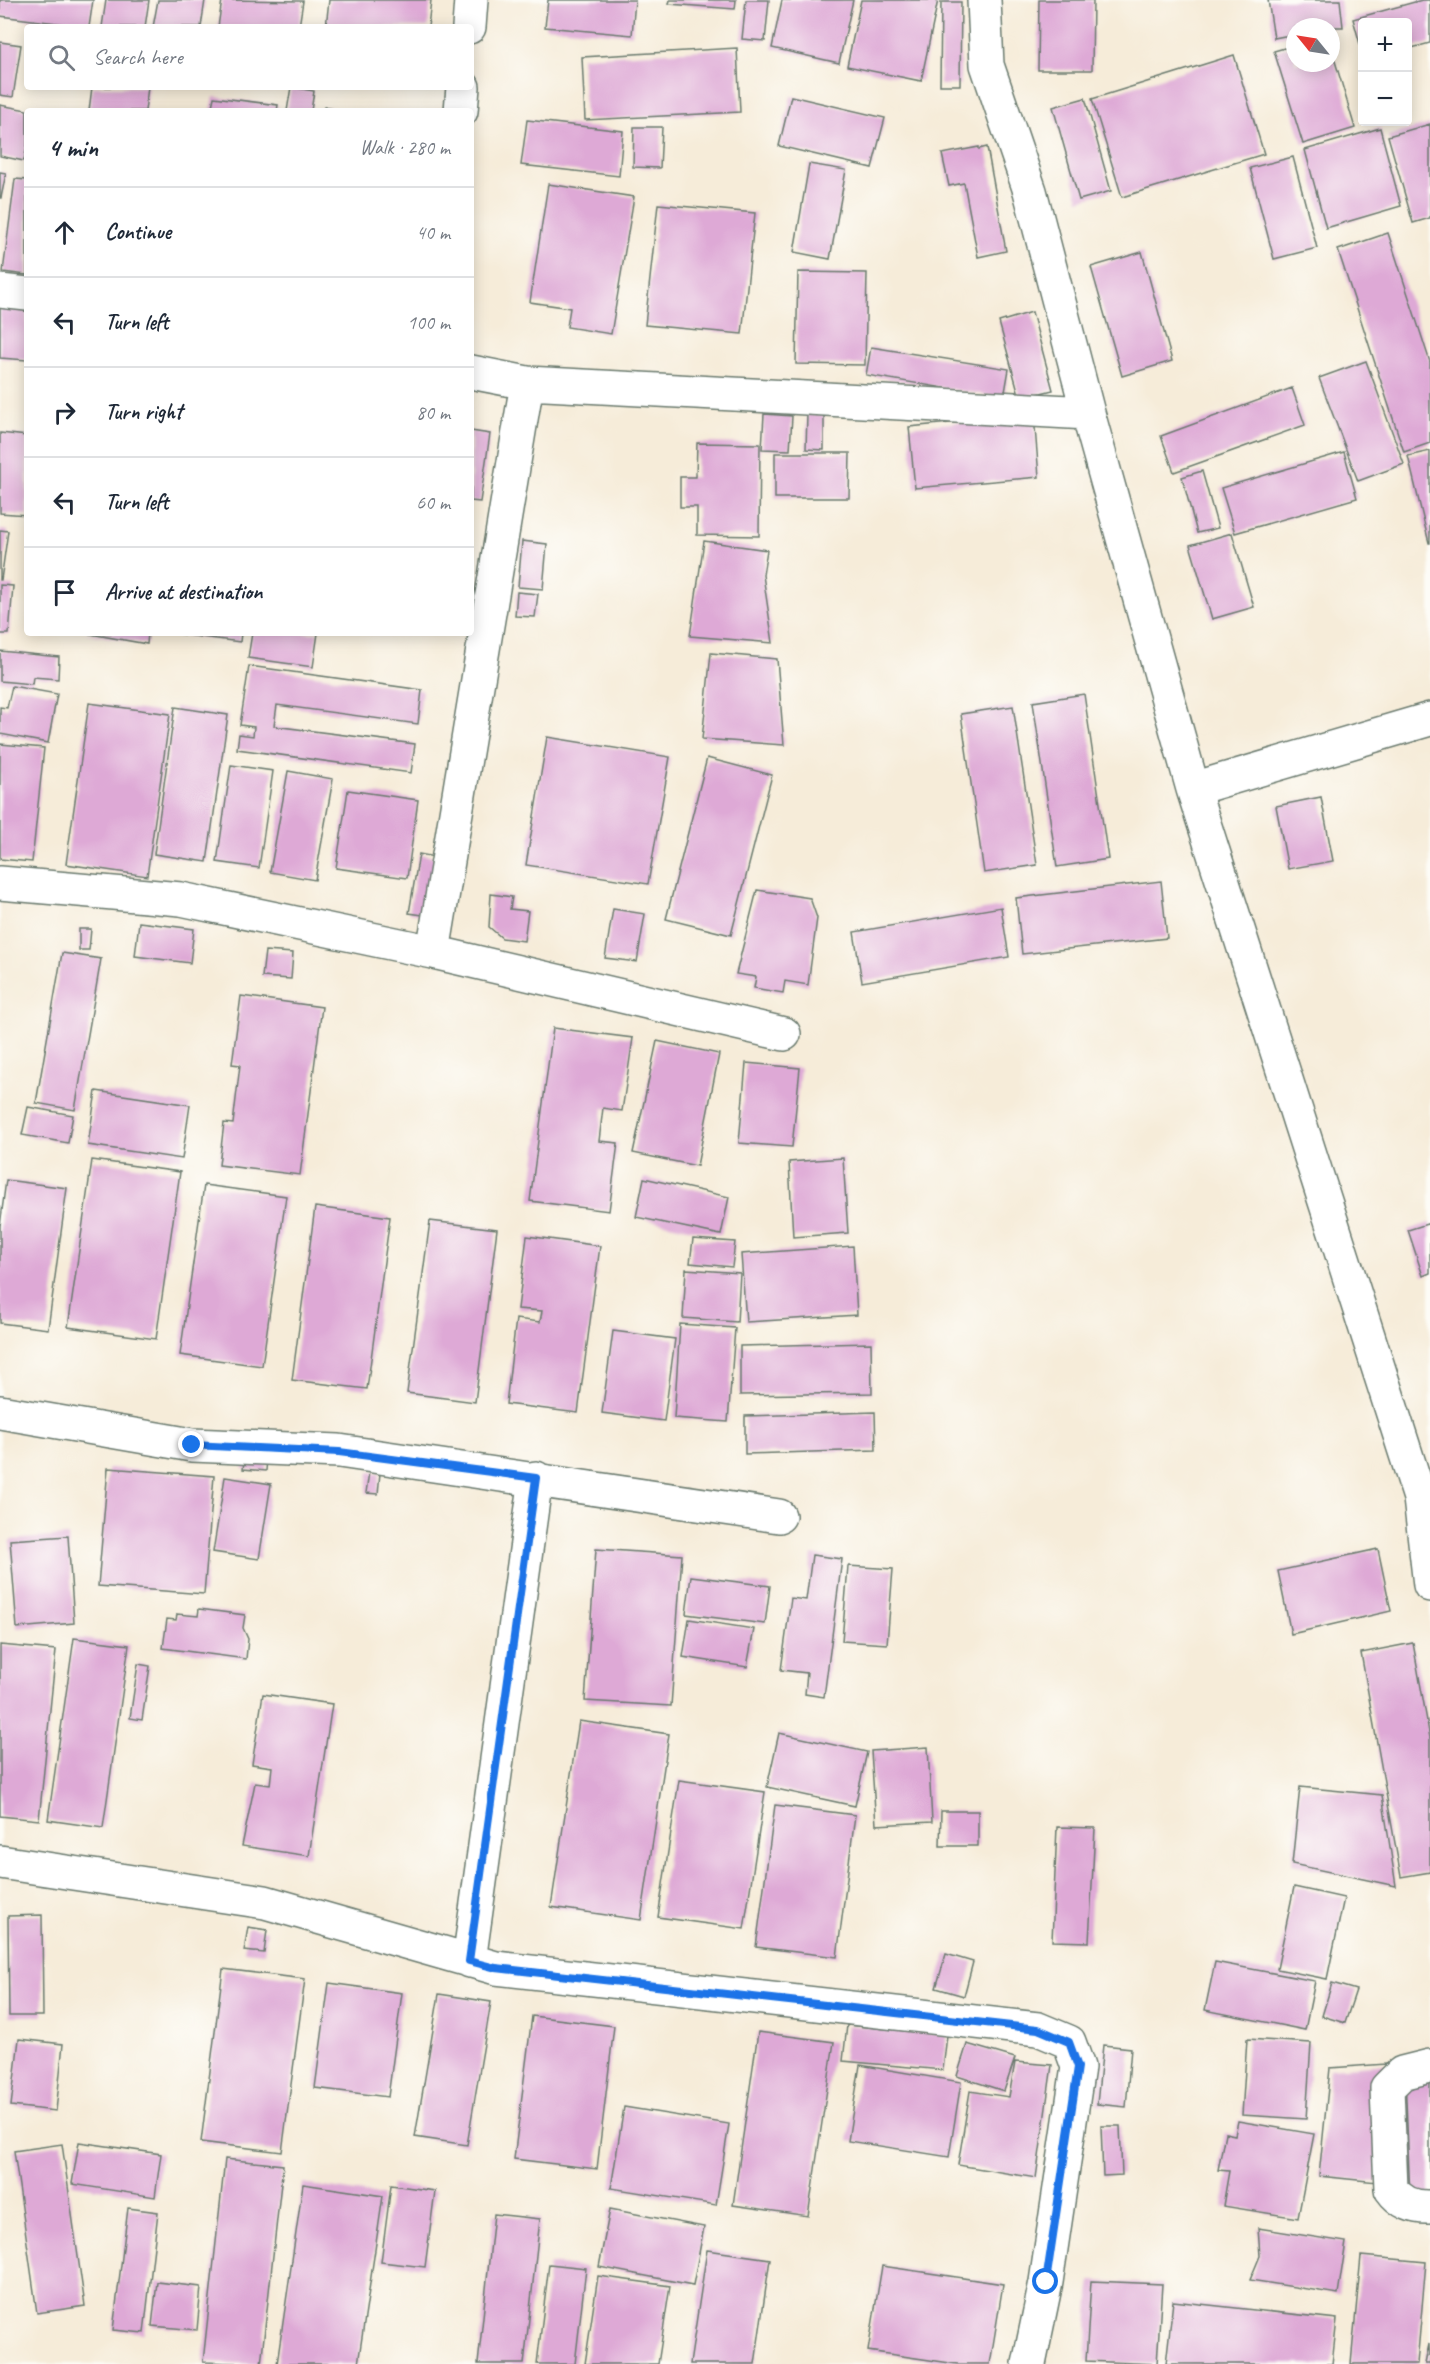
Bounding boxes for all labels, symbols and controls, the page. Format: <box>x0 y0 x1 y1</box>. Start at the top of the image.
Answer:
north arrow <box>1286 18 1340 72</box>
map controls <box>1358 18 1412 126</box>
button: + <box>1358 18 1412 72</box>
search box <box>24 24 474 90</box>
icon: search <box>45 41 78 74</box>
text: Search here <box>93 43 183 71</box>
button: − <box>1358 72 1412 126</box>
text: 4 min <box>48 131 98 164</box>
text: Walk · 280 m <box>360 135 450 160</box>
icon: ahead <box>48 216 81 249</box>
text: Continue <box>105 218 171 246</box>
text: 40 m <box>416 220 450 245</box>
icon: left <box>48 306 81 339</box>
text: Turn left <box>105 308 169 336</box>
text: 100 m <box>407 310 450 335</box>
icon: right <box>48 396 81 429</box>
text: Turn right <box>105 398 182 426</box>
text: 80 m <box>416 400 450 425</box>
icon: left <box>48 486 81 519</box>
text: Turn left <box>105 488 169 516</box>
text: 60 m <box>416 490 450 515</box>
icon: arrive <box>48 576 81 609</box>
text: Arrive at destination <box>105 578 262 606</box>
route end <box>178 1431 204 1457</box>
route start <box>1032 2268 1058 2294</box>

